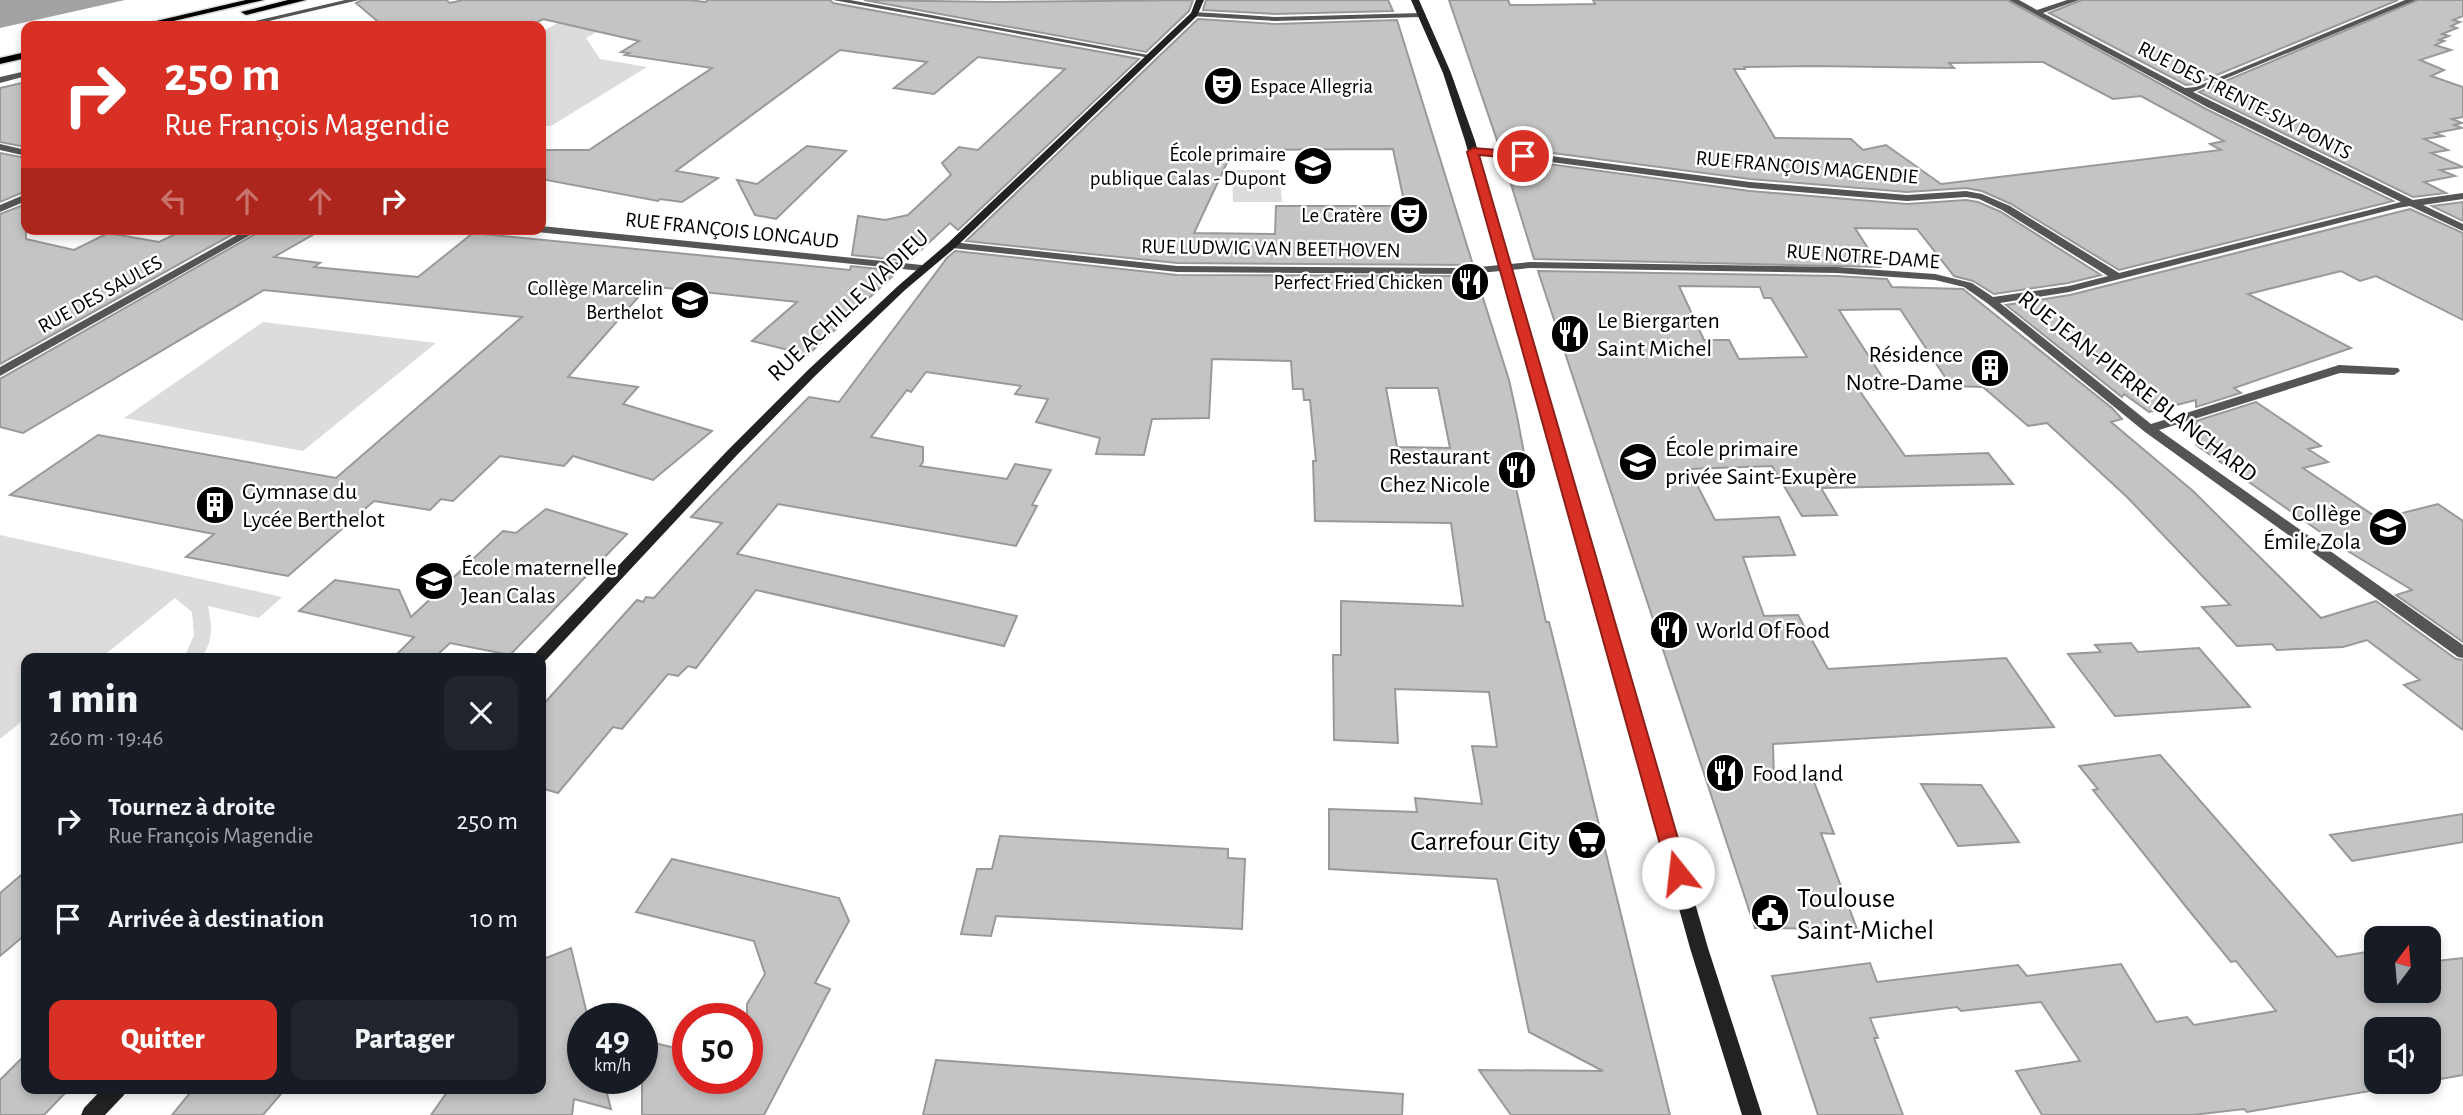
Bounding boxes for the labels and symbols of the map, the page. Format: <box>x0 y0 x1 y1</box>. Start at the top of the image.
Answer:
street label: RUE DES TRENTE-SIX PONTS <box>2134 37 2355 164</box>
theatre icon: Espace Allegria <box>1202 65 1244 107</box>
place label: Espace Allegria <box>1250 76 1374 97</box>
pin <box>1493 126 1553 186</box>
place label: École primaire publique Calas - Dupont <box>1090 142 1286 189</box>
school or university icon: École primaire publique Calas - Dupont <box>1292 145 1334 187</box>
street label: RUE FRANÇOIS MAGENDIE <box>1695 147 1919 188</box>
theatre icon: Le Cratère <box>1388 194 1430 236</box>
place label: Le Cratère <box>1301 205 1382 226</box>
street label: RUE FRANÇOIS LONGAUD <box>624 209 840 252</box>
street label: RUE ACHILLE VIADIEU <box>764 225 934 386</box>
street label: RUE LUDWIG VAN BEETHOVEN <box>1141 236 1401 261</box>
street label: RUE NOTRE-DAME <box>1786 241 1940 272</box>
street label: RUE DES SAULES <box>35 252 166 337</box>
restaurant icon: Perfect Fried Chicken <box>1449 261 1491 303</box>
place label: Perfect Fried Chicken <box>1274 272 1443 293</box>
place label: Collège Marcelin Berthelot <box>527 278 663 323</box>
school or university icon: Collège Marcelin Berthelot <box>669 279 711 321</box>
street label: RUE JEAN-PIERRE BLANCHARD <box>2014 286 2261 487</box>
place label: Le Biergarten Saint Michel <box>1597 309 1720 361</box>
restaurant icon: Le Biergarten Saint Michel <box>1549 313 1591 355</box>
place label: Résidence Notre-Dame <box>1846 343 1963 395</box>
building icon: Résidence Notre-Dame <box>1969 347 2011 389</box>
place label: École primaire privée Saint-Exupère <box>1665 435 1857 489</box>
school or university icon: École primaire privée Saint-Exupère <box>1617 441 1659 483</box>
place label: Restaurant Chez Nicole <box>1380 445 1490 497</box>
restaurant icon: Restaurant Chez Nicole <box>1496 449 1538 491</box>
place label: Gymnase du Lycée Berthelot <box>242 480 385 532</box>
building icon: Gymnase du Lycée Berthelot <box>194 484 236 526</box>
place label: Collège Émile Zola <box>2263 502 2361 554</box>
school or university icon: Collège Émile Zola <box>2367 506 2409 548</box>
place label: École maternelle Jean Calas <box>461 554 617 608</box>
school or university icon: École maternelle Jean Calas <box>413 560 455 602</box>
restaurant icon: World Of Food <box>1648 609 1690 651</box>
place label: World Of Food <box>1696 619 1830 643</box>
restaurant icon: Food land <box>1704 752 1746 794</box>
place label: Food land <box>1752 762 1843 786</box>
supermarket icon: Carrefour City <box>1566 819 1608 861</box>
place label: Carrefour City <box>1410 828 1560 856</box>
position arrow <box>1641 836 1715 910</box>
place label: Toulouse Saint-Michel <box>1797 885 1934 945</box>
public building icon: Toulouse Saint-Michel <box>1749 892 1791 934</box>
north arrow <box>2364 926 2441 1003</box>
speed limit sign: 50 <box>672 1003 763 1094</box>

